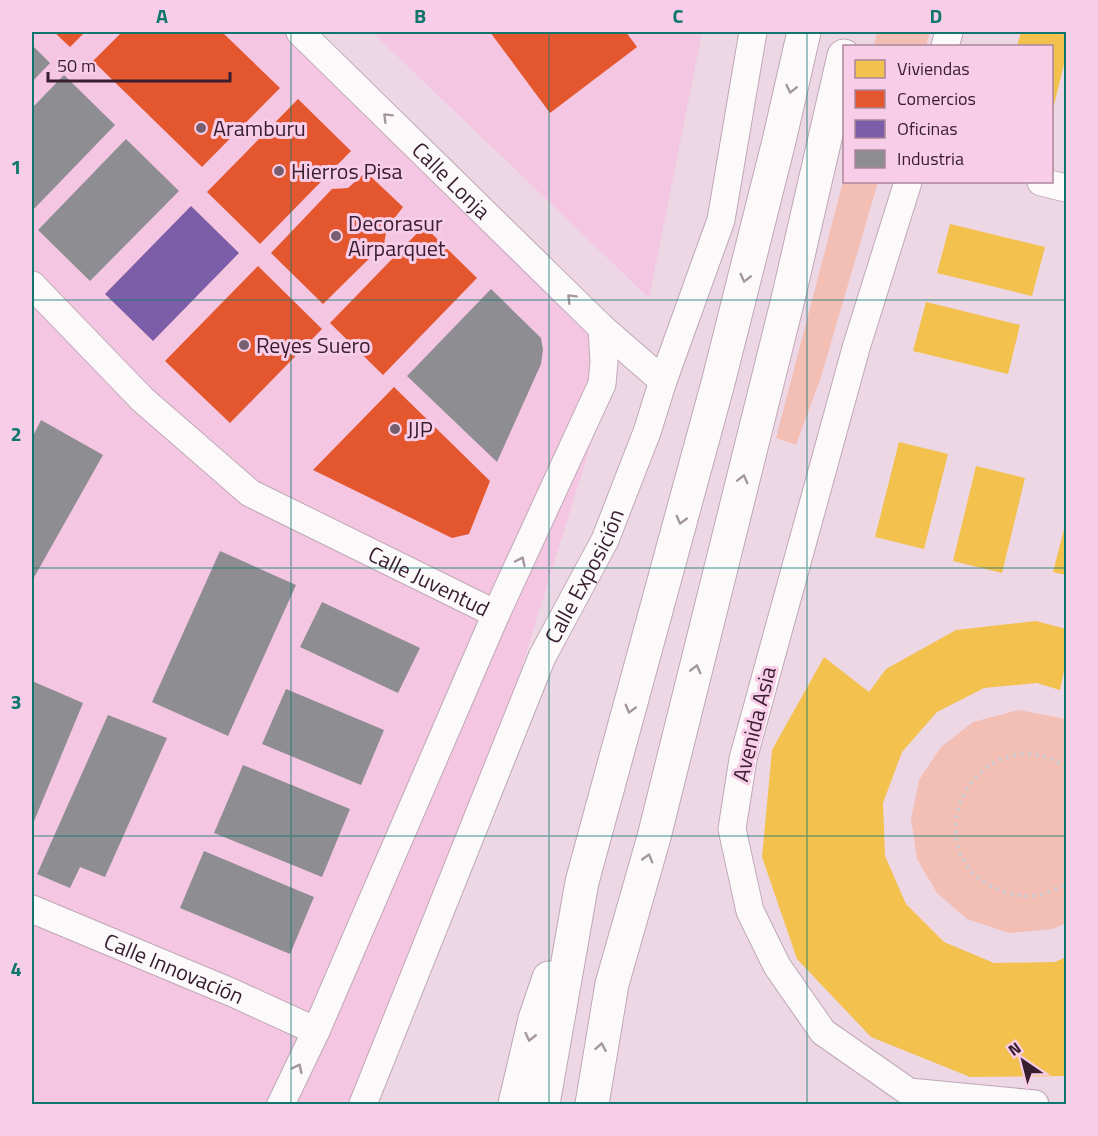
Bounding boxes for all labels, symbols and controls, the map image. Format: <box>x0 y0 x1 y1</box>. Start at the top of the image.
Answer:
text: A <box>156 0 168 31</box>
text: B <box>414 0 426 31</box>
text: C <box>673 0 684 31</box>
text: D <box>930 0 942 31</box>
scale bar <box>48 45 230 83</box>
legend <box>843 45 1053 183</box>
text: 50 m <box>57 52 96 79</box>
text: Viviendas <box>897 55 970 82</box>
one-way arrow <box>785 83 798 93</box>
text: Comercios <box>897 85 976 112</box>
place label: Aramburu <box>213 111 306 145</box>
one-way arrow <box>384 113 395 124</box>
text: Oficinas <box>897 115 958 142</box>
marker: Aramburu <box>194 121 208 135</box>
street label: Calle Lonja <box>404 134 499 227</box>
text: Industria <box>897 145 964 172</box>
text: 1 <box>10 151 22 182</box>
place label: Hierros Pisa <box>291 154 403 188</box>
marker: Hierros Pisa <box>272 164 286 178</box>
place label: Decorasur Airparquet <box>348 206 446 265</box>
marker: Decorasur Airparquet <box>329 229 343 243</box>
one-way arrow <box>739 273 752 283</box>
one-way arrow <box>568 294 579 305</box>
place label: Reyes Suero <box>256 328 371 362</box>
marker: Reyes Suero <box>237 338 251 352</box>
place label: JJP <box>407 412 433 446</box>
text: 2 <box>10 418 22 449</box>
marker: JJP <box>388 422 402 436</box>
one-way arrow <box>735 475 748 485</box>
street label: Calle Exposición <box>535 504 633 649</box>
one-way arrow <box>676 515 689 525</box>
street label: Calle Juventud <box>362 537 495 625</box>
one-way arrow <box>513 557 525 568</box>
street label: Avenida Asia <box>723 663 785 785</box>
one-way arrow <box>688 664 701 674</box>
text: 3 <box>10 686 22 717</box>
one-way arrow <box>625 703 638 713</box>
one-way arrow <box>641 853 653 864</box>
street label: Calle Innovación <box>99 924 250 1013</box>
text: 4 <box>10 953 22 984</box>
north arrow <box>993 1031 1053 1091</box>
one-way arrow <box>525 1032 538 1042</box>
text: N <box>1003 1036 1026 1062</box>
one-way arrow <box>594 1042 607 1052</box>
one-way arrow <box>291 1063 303 1074</box>

